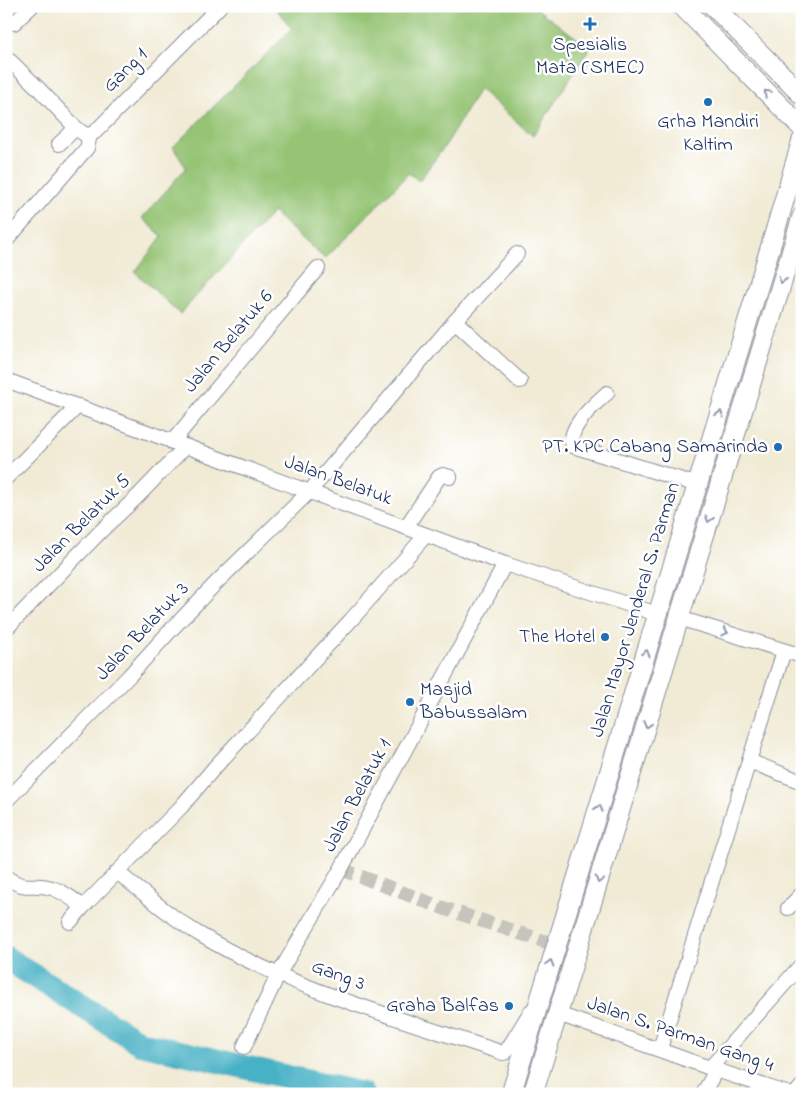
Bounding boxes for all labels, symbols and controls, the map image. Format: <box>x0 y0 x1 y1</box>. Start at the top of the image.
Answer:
marker: Spesialis Mata (SMEC) <box>583 17 597 31</box>
place label: Spesialis Mata (SMEC) <box>536 31 644 83</box>
street label: Gang 1 <box>97 42 156 101</box>
one-way arrow <box>764 90 773 99</box>
marker: Grha Mandiri Kaltim <box>702 96 714 108</box>
place label: Grha Mandiri Kaltim <box>657 108 759 160</box>
one-way arrow <box>778 276 788 284</box>
street label: Jalan Belatuk 6 <box>177 284 281 400</box>
one-way arrow <box>714 410 724 418</box>
place label: PT. KPC Cabang Samarinda <box>542 433 768 463</box>
marker: PT. KPC Cabang Samarinda <box>772 441 784 453</box>
street label: Jalan Belatuk <box>280 448 396 514</box>
street label: Jalan Belatuk 5 <box>26 468 138 580</box>
street label: Jalan Mayor Jenderal S. Parman <box>583 479 689 741</box>
one-way arrow <box>705 515 715 523</box>
street label: Jalan Belatuk 3 <box>89 576 197 688</box>
place label: The Hotel <box>519 623 595 652</box>
one-way arrow <box>720 627 729 637</box>
marker: The Hotel <box>599 631 611 643</box>
one-way arrow <box>640 649 650 657</box>
place label: Masjid Babussalam <box>419 676 527 728</box>
marker: Masjid Babussalam <box>404 696 416 708</box>
one-way arrow <box>642 720 652 729</box>
street label: Jalan Belatuk 1 <box>316 734 400 858</box>
one-way arrow <box>593 804 603 813</box>
one-way arrow <box>595 876 605 884</box>
street label: Gang 3 <box>307 953 369 1000</box>
one-way arrow <box>545 960 555 968</box>
street label: Jalan S. Parman Gang 4 <box>583 989 777 1081</box>
place label: Graha Balfas <box>386 992 499 1021</box>
marker: Graha Balfas <box>503 1000 515 1012</box>

